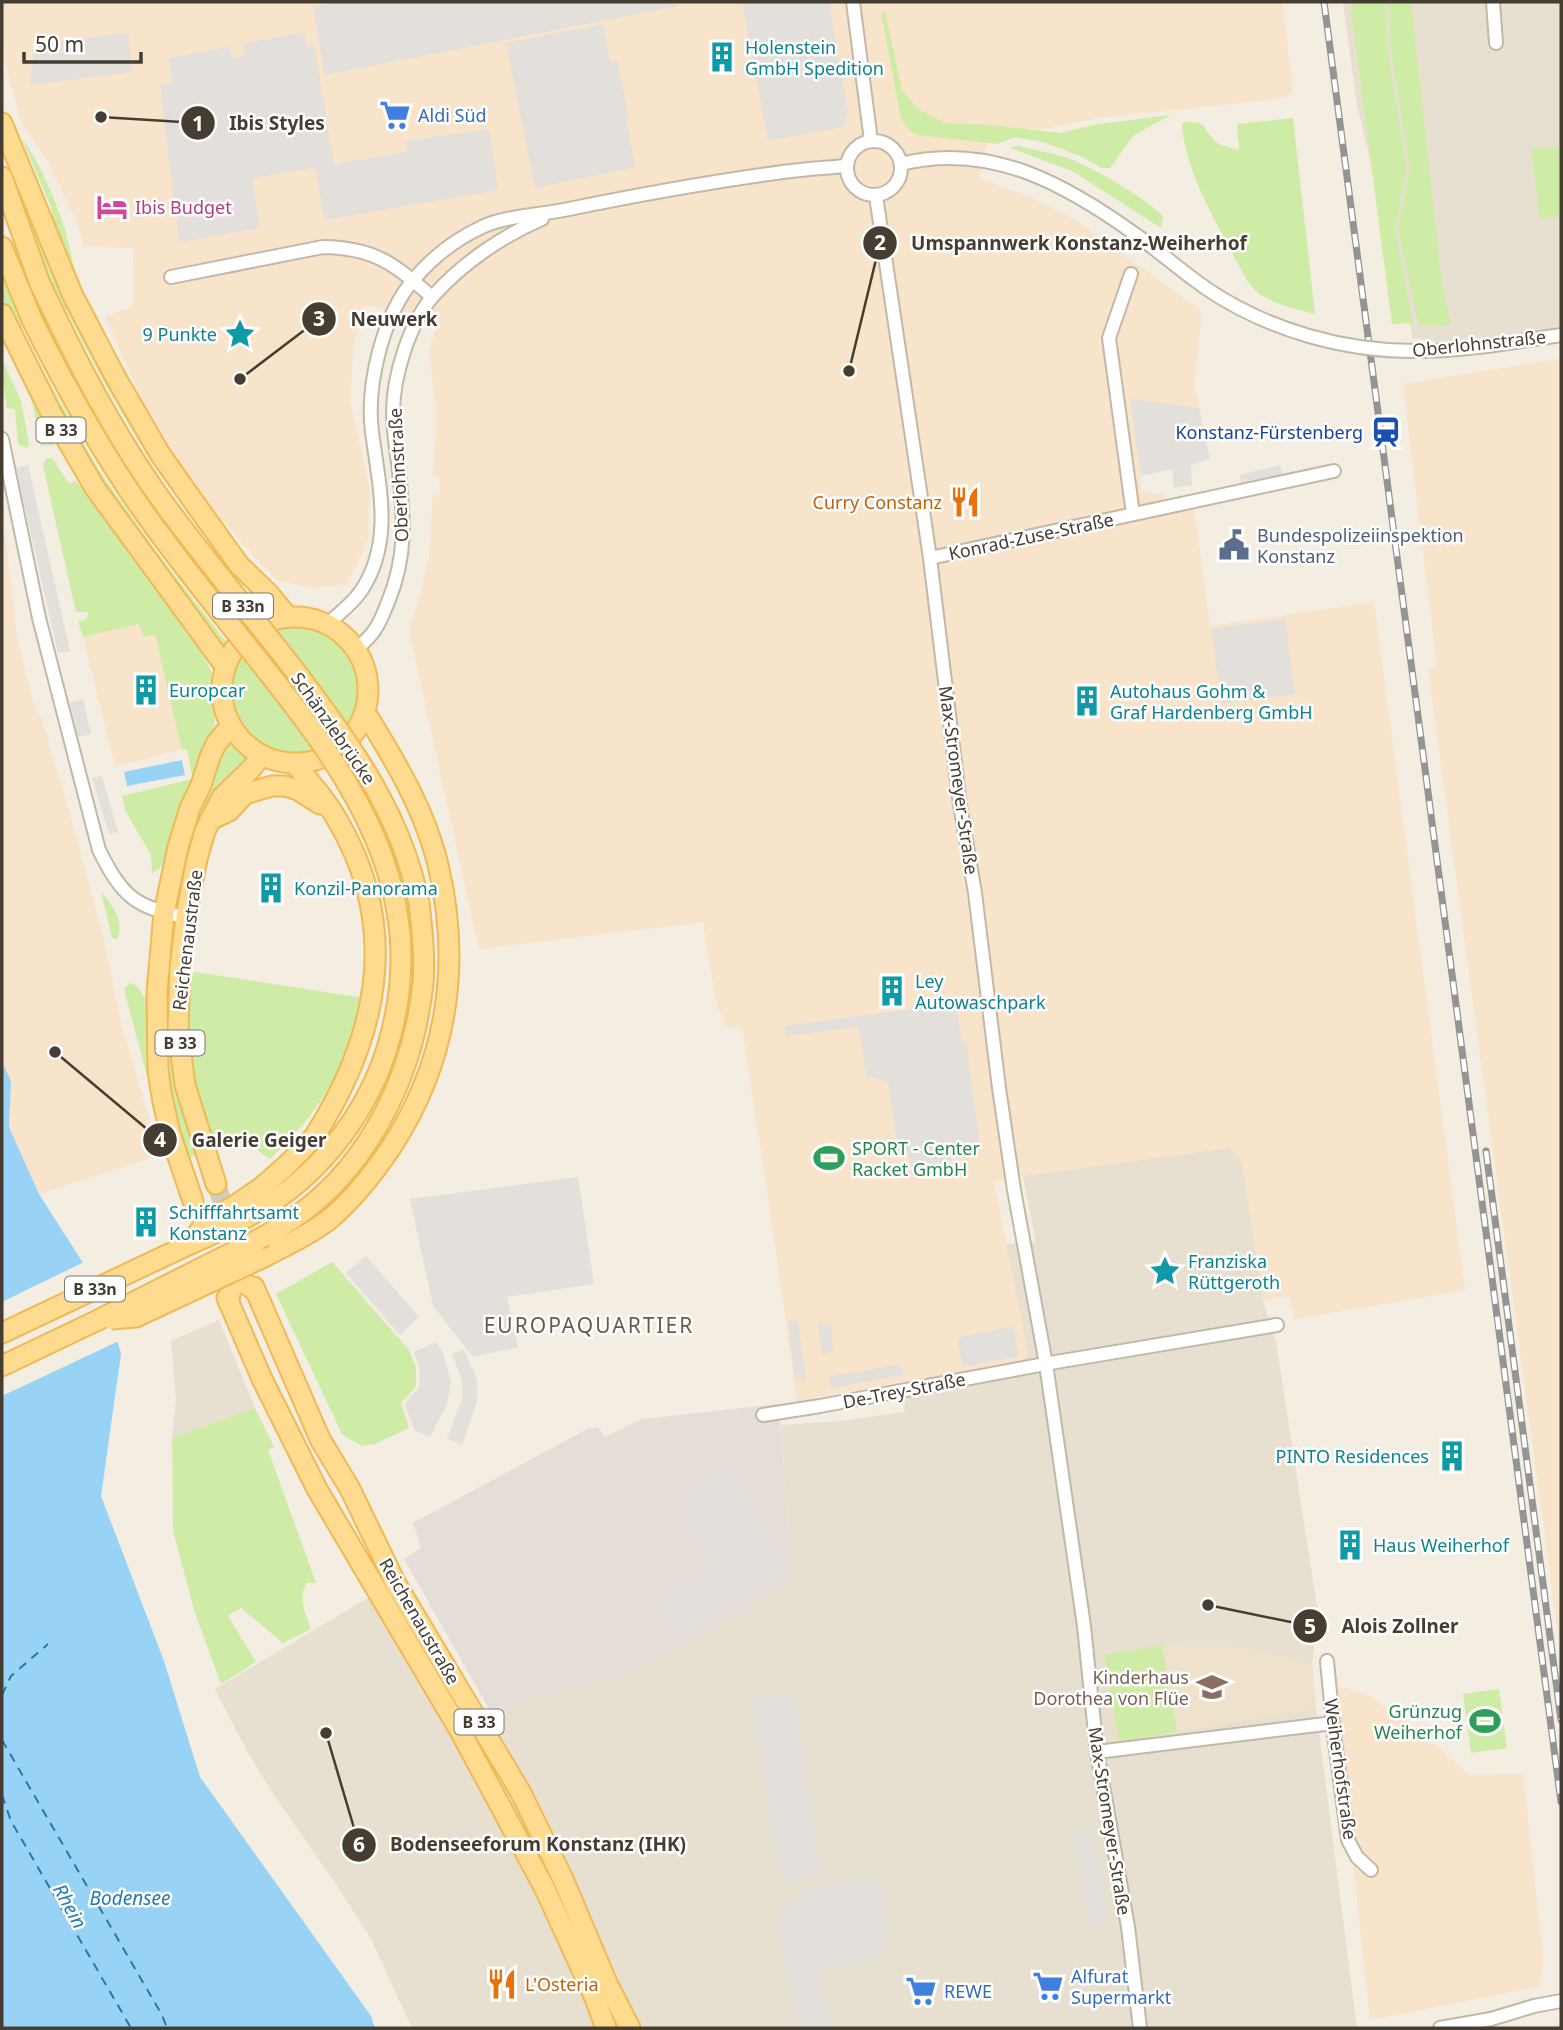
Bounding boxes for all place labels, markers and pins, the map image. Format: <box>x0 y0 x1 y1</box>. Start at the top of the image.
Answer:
place label: Holenstein GmbH Spedition <box>745 35 884 80</box>
building icon: Holenstein GmbH Spedition <box>705 40 739 74</box>
supermarket icon: Aldi Süd <box>378 98 412 132</box>
callout: Ibis Styles <box>181 103 339 143</box>
place label: Aldi Süd <box>418 103 487 127</box>
hotel icon: Ibis Budget <box>95 190 129 224</box>
place label: Ibis Budget <box>135 195 232 219</box>
callout: Umspannwerk Konstanz-Weiherhof <box>862 223 1261 263</box>
callout: Neuwerk <box>301 299 451 339</box>
place icon: 9 Punkte <box>223 317 257 351</box>
place label: 9 Punkte <box>143 322 217 346</box>
station icon: Konstanz-Fürstenberg <box>1369 415 1403 449</box>
place label: Konstanz-Fürstenberg <box>1175 420 1363 444</box>
restaurant icon: Curry Constanz <box>948 485 982 519</box>
place label: Curry Constanz <box>813 490 942 514</box>
place label: Bundespolizeiinspektion Konstanz <box>1257 523 1464 568</box>
public building icon: Bundespolizeiinspektion Konstanz <box>1217 528 1251 562</box>
building icon: Europcar <box>129 673 163 707</box>
place label: Europcar <box>169 678 246 702</box>
place label: Autohaus Gohm & Graf Hardenberg GmbH <box>1110 679 1313 724</box>
building icon: Autohaus Gohm & Graf Hardenberg GmbH <box>1070 684 1104 718</box>
building icon: Konzil-Panorama <box>254 871 288 905</box>
place label: Konzil-Panorama <box>294 876 438 900</box>
place label: Ley Autowaschpark <box>915 969 1046 1014</box>
building icon: Ley Autowaschpark <box>875 974 909 1008</box>
callout: Galerie Geiger <box>142 1120 340 1160</box>
place label: SPORT - Center Racket GmbH <box>852 1136 980 1181</box>
sports icon: SPORT - Center Racket GmbH <box>812 1141 846 1175</box>
place label: Schifffahrtsamt Konstanz <box>169 1200 300 1245</box>
building icon: Schifffahrtsamt Konstanz <box>129 1205 163 1239</box>
place label: Franziska Rüttgeroth <box>1188 1249 1280 1294</box>
place icon: Franziska Rüttgeroth <box>1148 1254 1182 1288</box>
building icon: PINTO Residences <box>1435 1439 1469 1473</box>
place label: PINTO Residences <box>1276 1444 1429 1468</box>
building icon: Haus Weiherhof <box>1333 1528 1367 1562</box>
place label: Haus Weiherhof <box>1373 1533 1510 1557</box>
callout: Alois Zollner <box>1293 1606 1473 1646</box>
place label: Kinderhaus Dorothea von Flüe <box>1033 1665 1189 1710</box>
school or university icon: Kinderhaus Dorothea von Flüe <box>1195 1670 1229 1704</box>
place label: Grünzug Weiherhof <box>1374 1699 1463 1744</box>
sports icon: Grünzug Weiherhof <box>1468 1704 1502 1738</box>
callout: Bodenseeforum Konstanz (IHK) <box>341 1825 700 1865</box>
place label: Alfurat Supermarkt <box>1071 1964 1172 2009</box>
restaurant icon: L'Osteria <box>485 1967 519 2001</box>
supermarket icon: Alfurat Supermarkt <box>1031 1969 1065 2003</box>
place label: L'Osteria <box>525 1972 599 1996</box>
supermarket icon: REWE <box>904 1974 938 2008</box>
place label: REWE <box>944 1979 992 2003</box>

